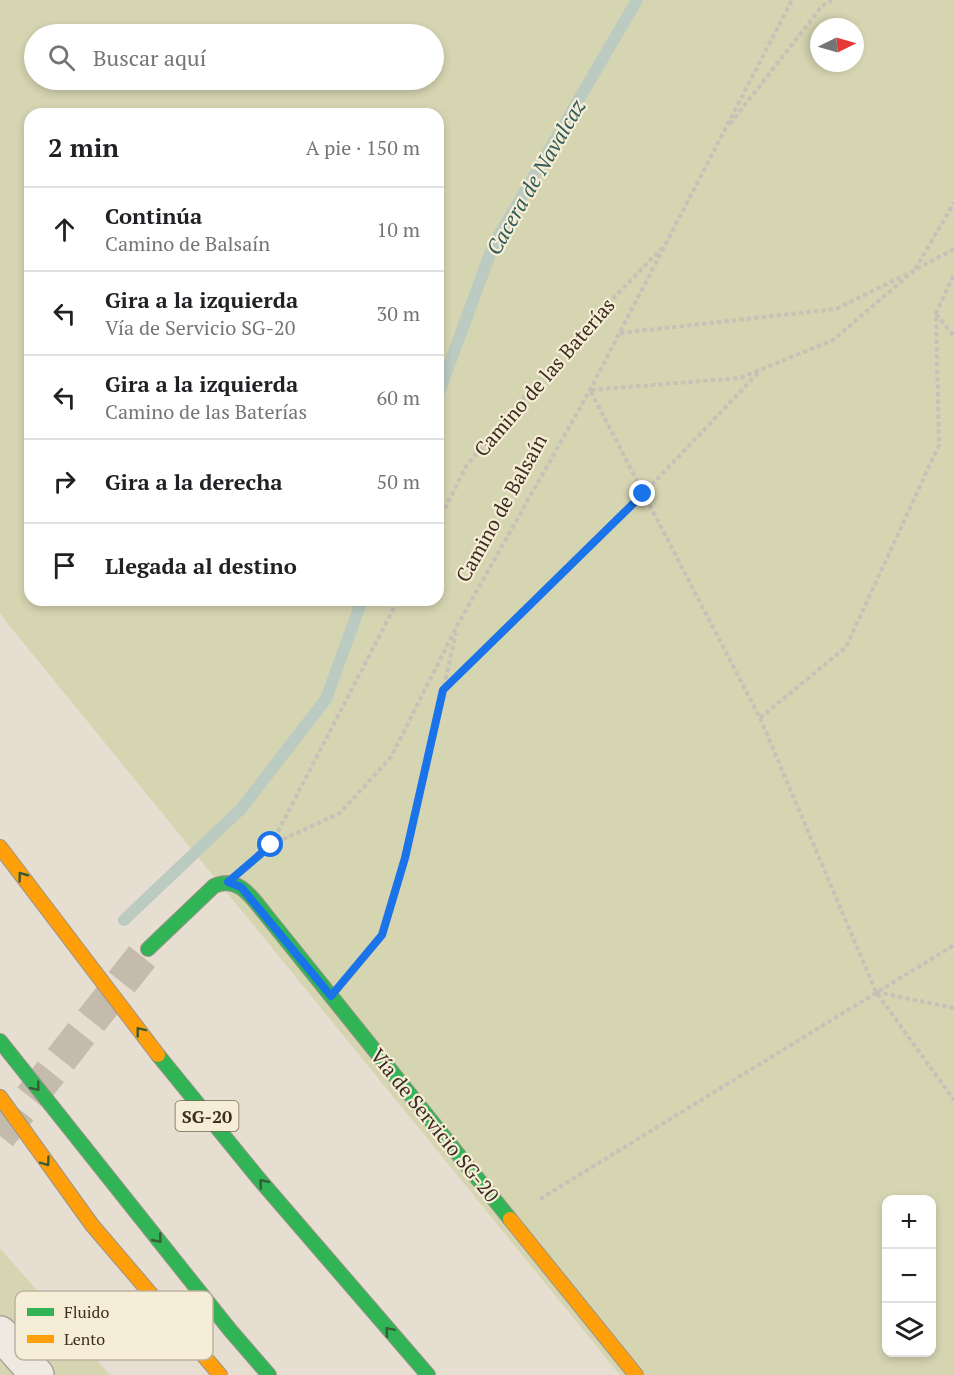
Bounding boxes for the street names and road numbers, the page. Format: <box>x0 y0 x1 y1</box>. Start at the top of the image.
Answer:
street label: Camino de las Baterías <box>468 292 620 462</box>
street label: Camino de Balsaín <box>449 429 553 587</box>
street label: Vía de Servicio SG-20 <box>365 1042 505 1208</box>
road number: SG-20 <box>176 1101 238 1131</box>

